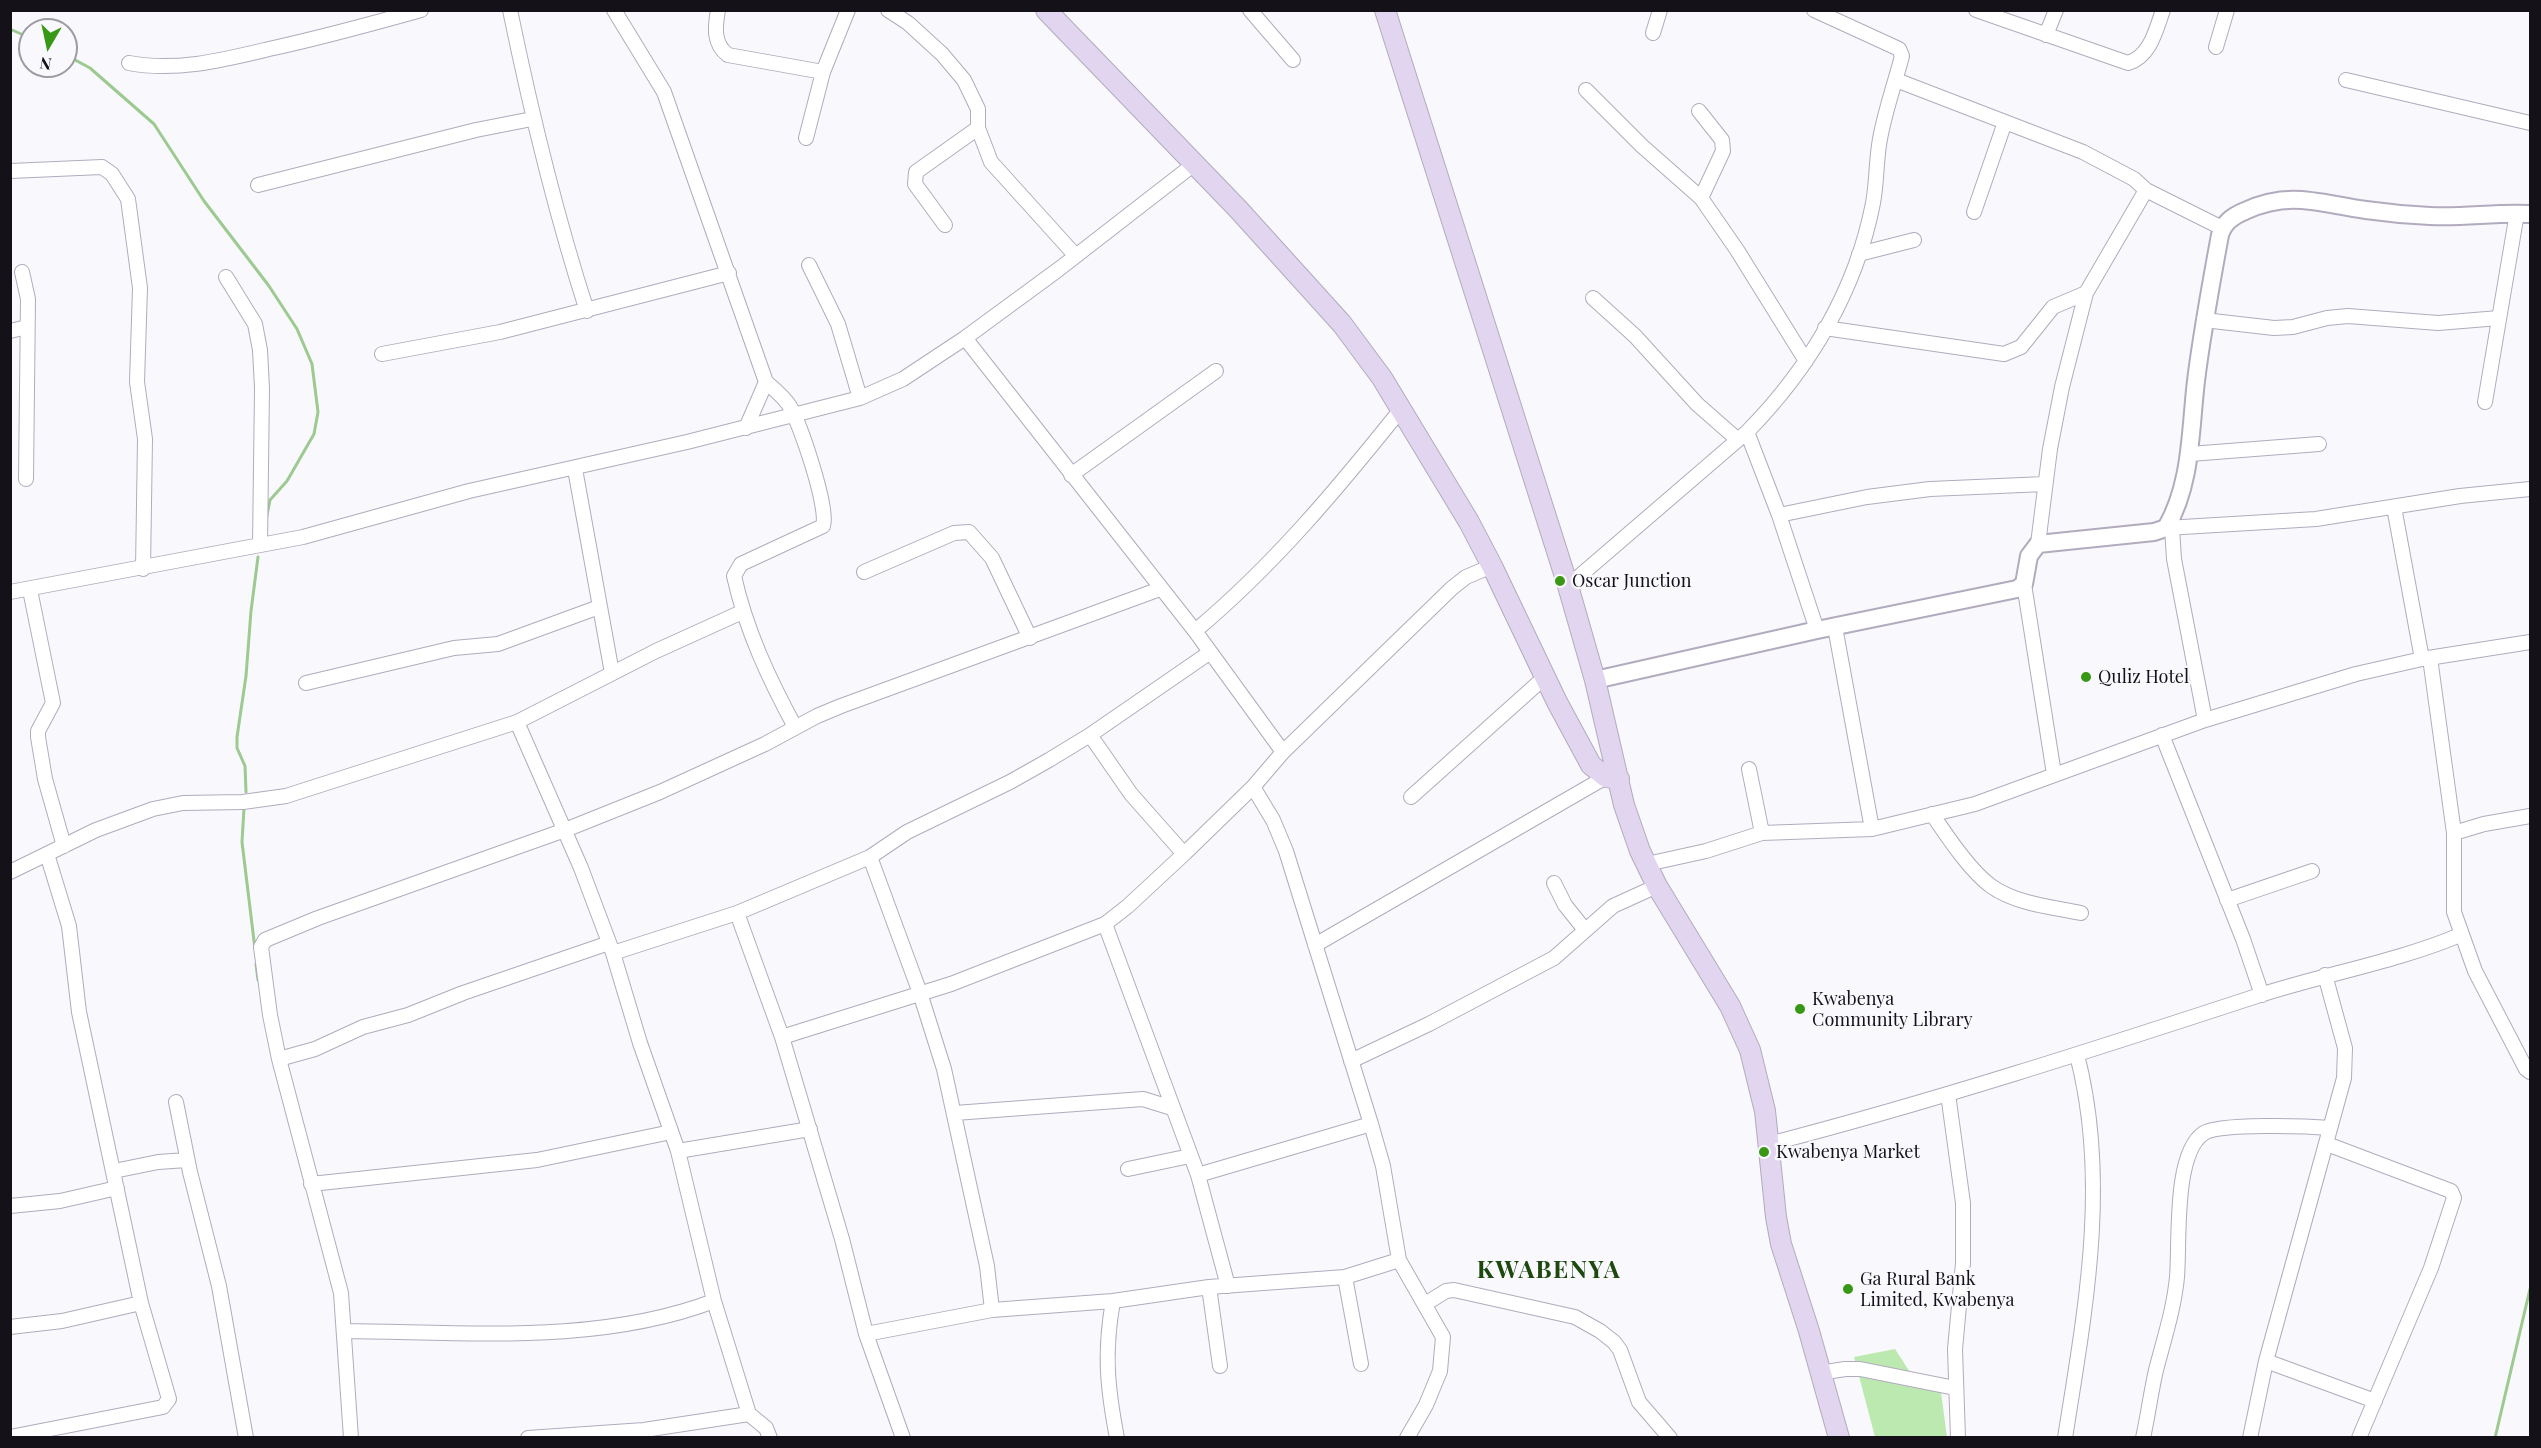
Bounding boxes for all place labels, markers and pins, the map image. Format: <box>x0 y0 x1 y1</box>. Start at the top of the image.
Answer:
place label: Oscar Junction <box>1572 570 1691 592</box>
marker: Oscar Junction <box>1553 574 1567 588</box>
place label: Quliz Hotel <box>2098 666 2189 688</box>
marker: Quliz Hotel <box>2079 670 2093 684</box>
place label: Kwabenya Community Library <box>1812 988 1973 1030</box>
marker: Kwabenya Community Library <box>1793 1002 1807 1016</box>
place label: Kwabenya Market <box>1776 1141 1920 1163</box>
marker: Kwabenya Market <box>1757 1145 1771 1159</box>
place label: Ga Rural Bank Limited, Kwabenya <box>1860 1268 2014 1310</box>
marker: Ga Rural Bank Limited, Kwabenya <box>1841 1282 1855 1296</box>

